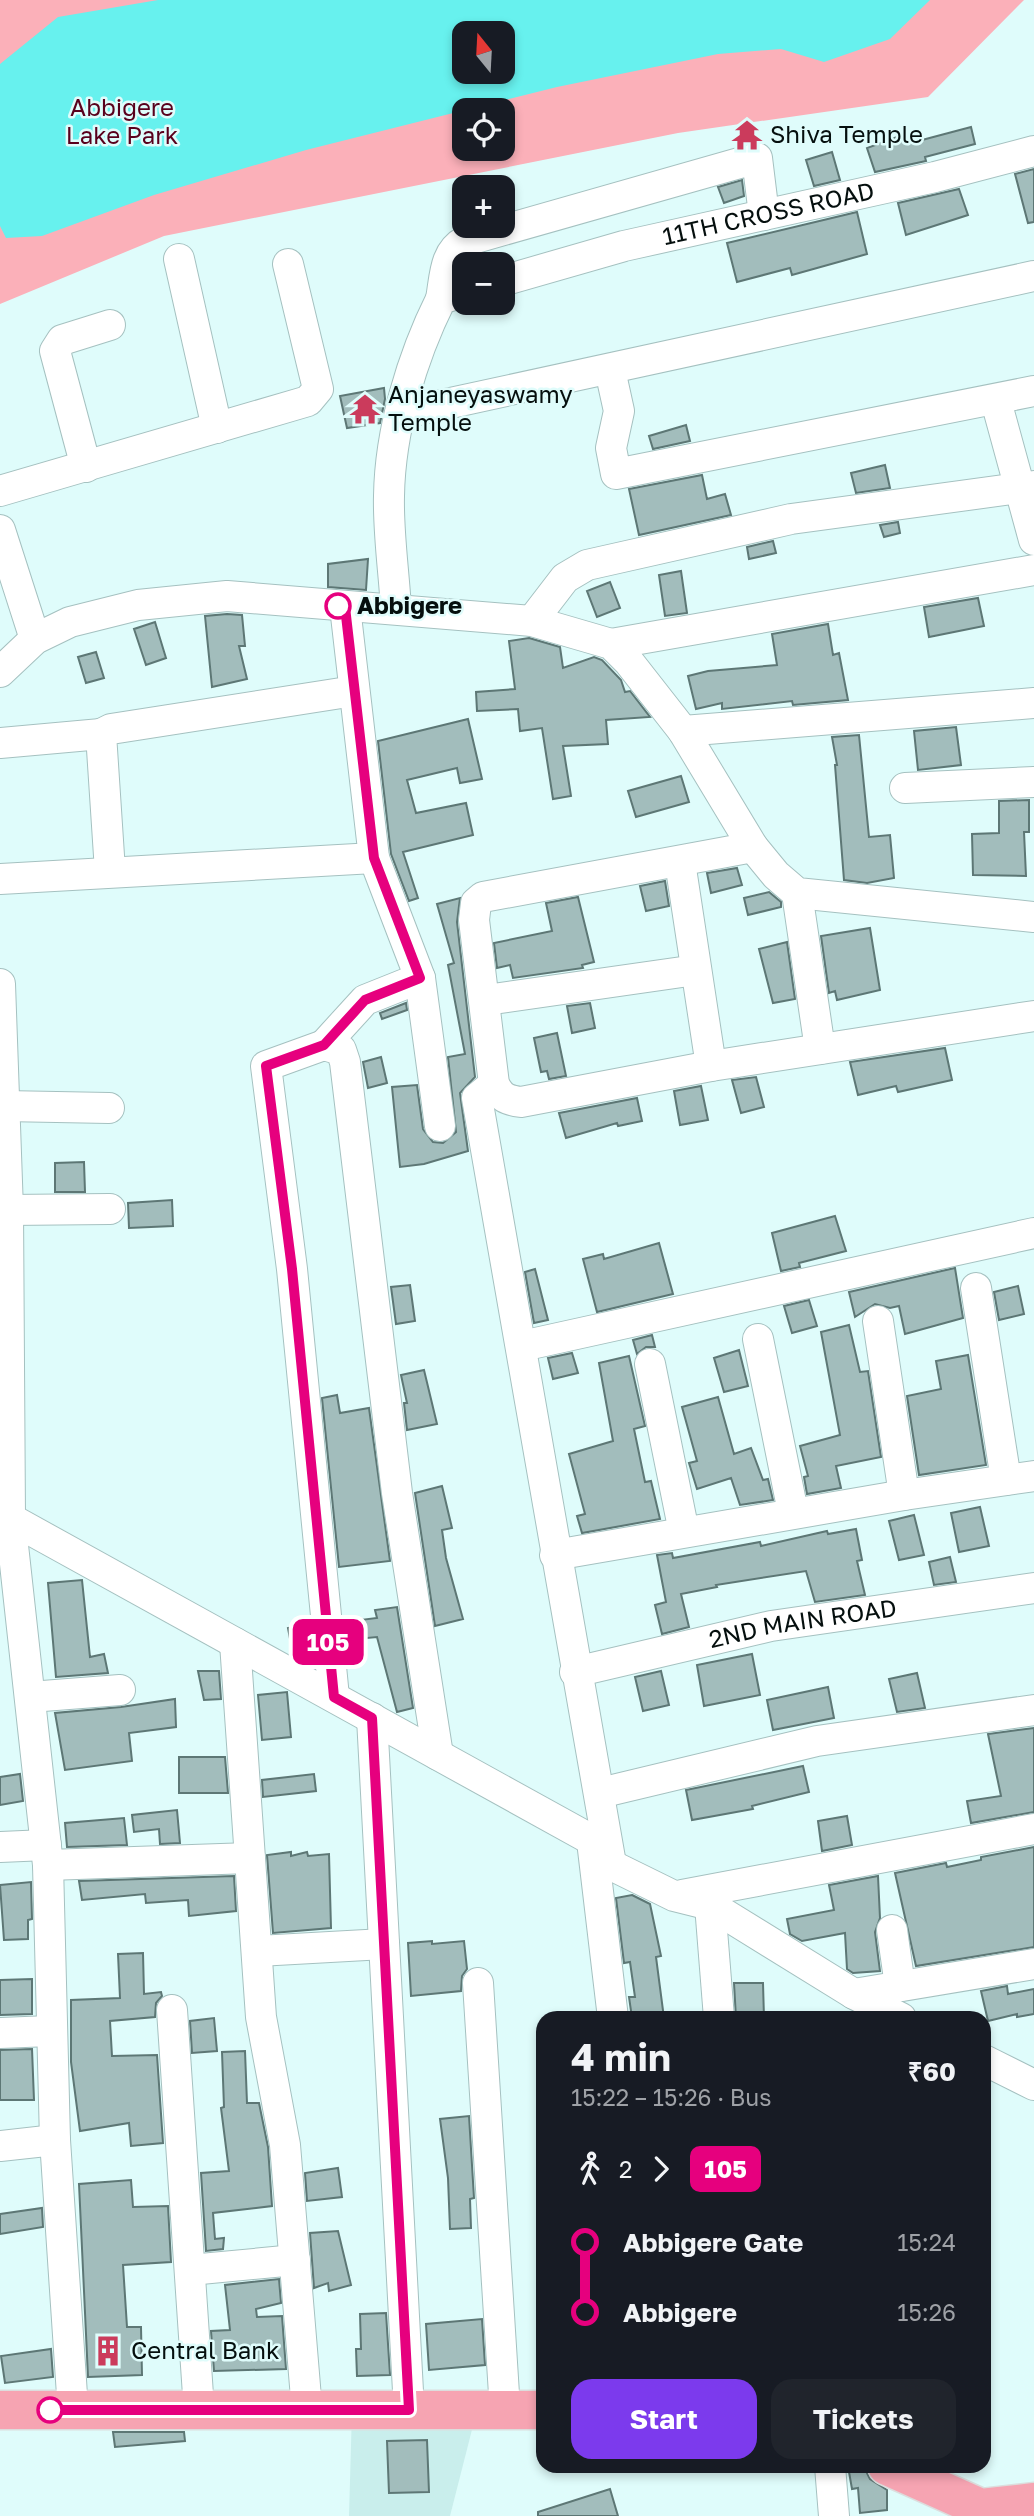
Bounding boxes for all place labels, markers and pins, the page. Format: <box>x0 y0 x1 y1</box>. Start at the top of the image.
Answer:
temple icon: Shiva Temple <box>730 118 764 152</box>
place label: Shiva Temple <box>770 119 923 148</box>
place label: Anjaneyaswamy Temple <box>388 379 573 436</box>
temple icon: Anjaneyaswamy Temple <box>348 392 382 426</box>
place label: Abbigere <box>357 590 462 619</box>
marker: Abbigere <box>325 593 351 619</box>
building icon: Central Bank <box>91 2334 125 2368</box>
place label: Central Bank <box>131 2335 280 2364</box>
unlabelled marker <box>37 2397 63 2423</box>

